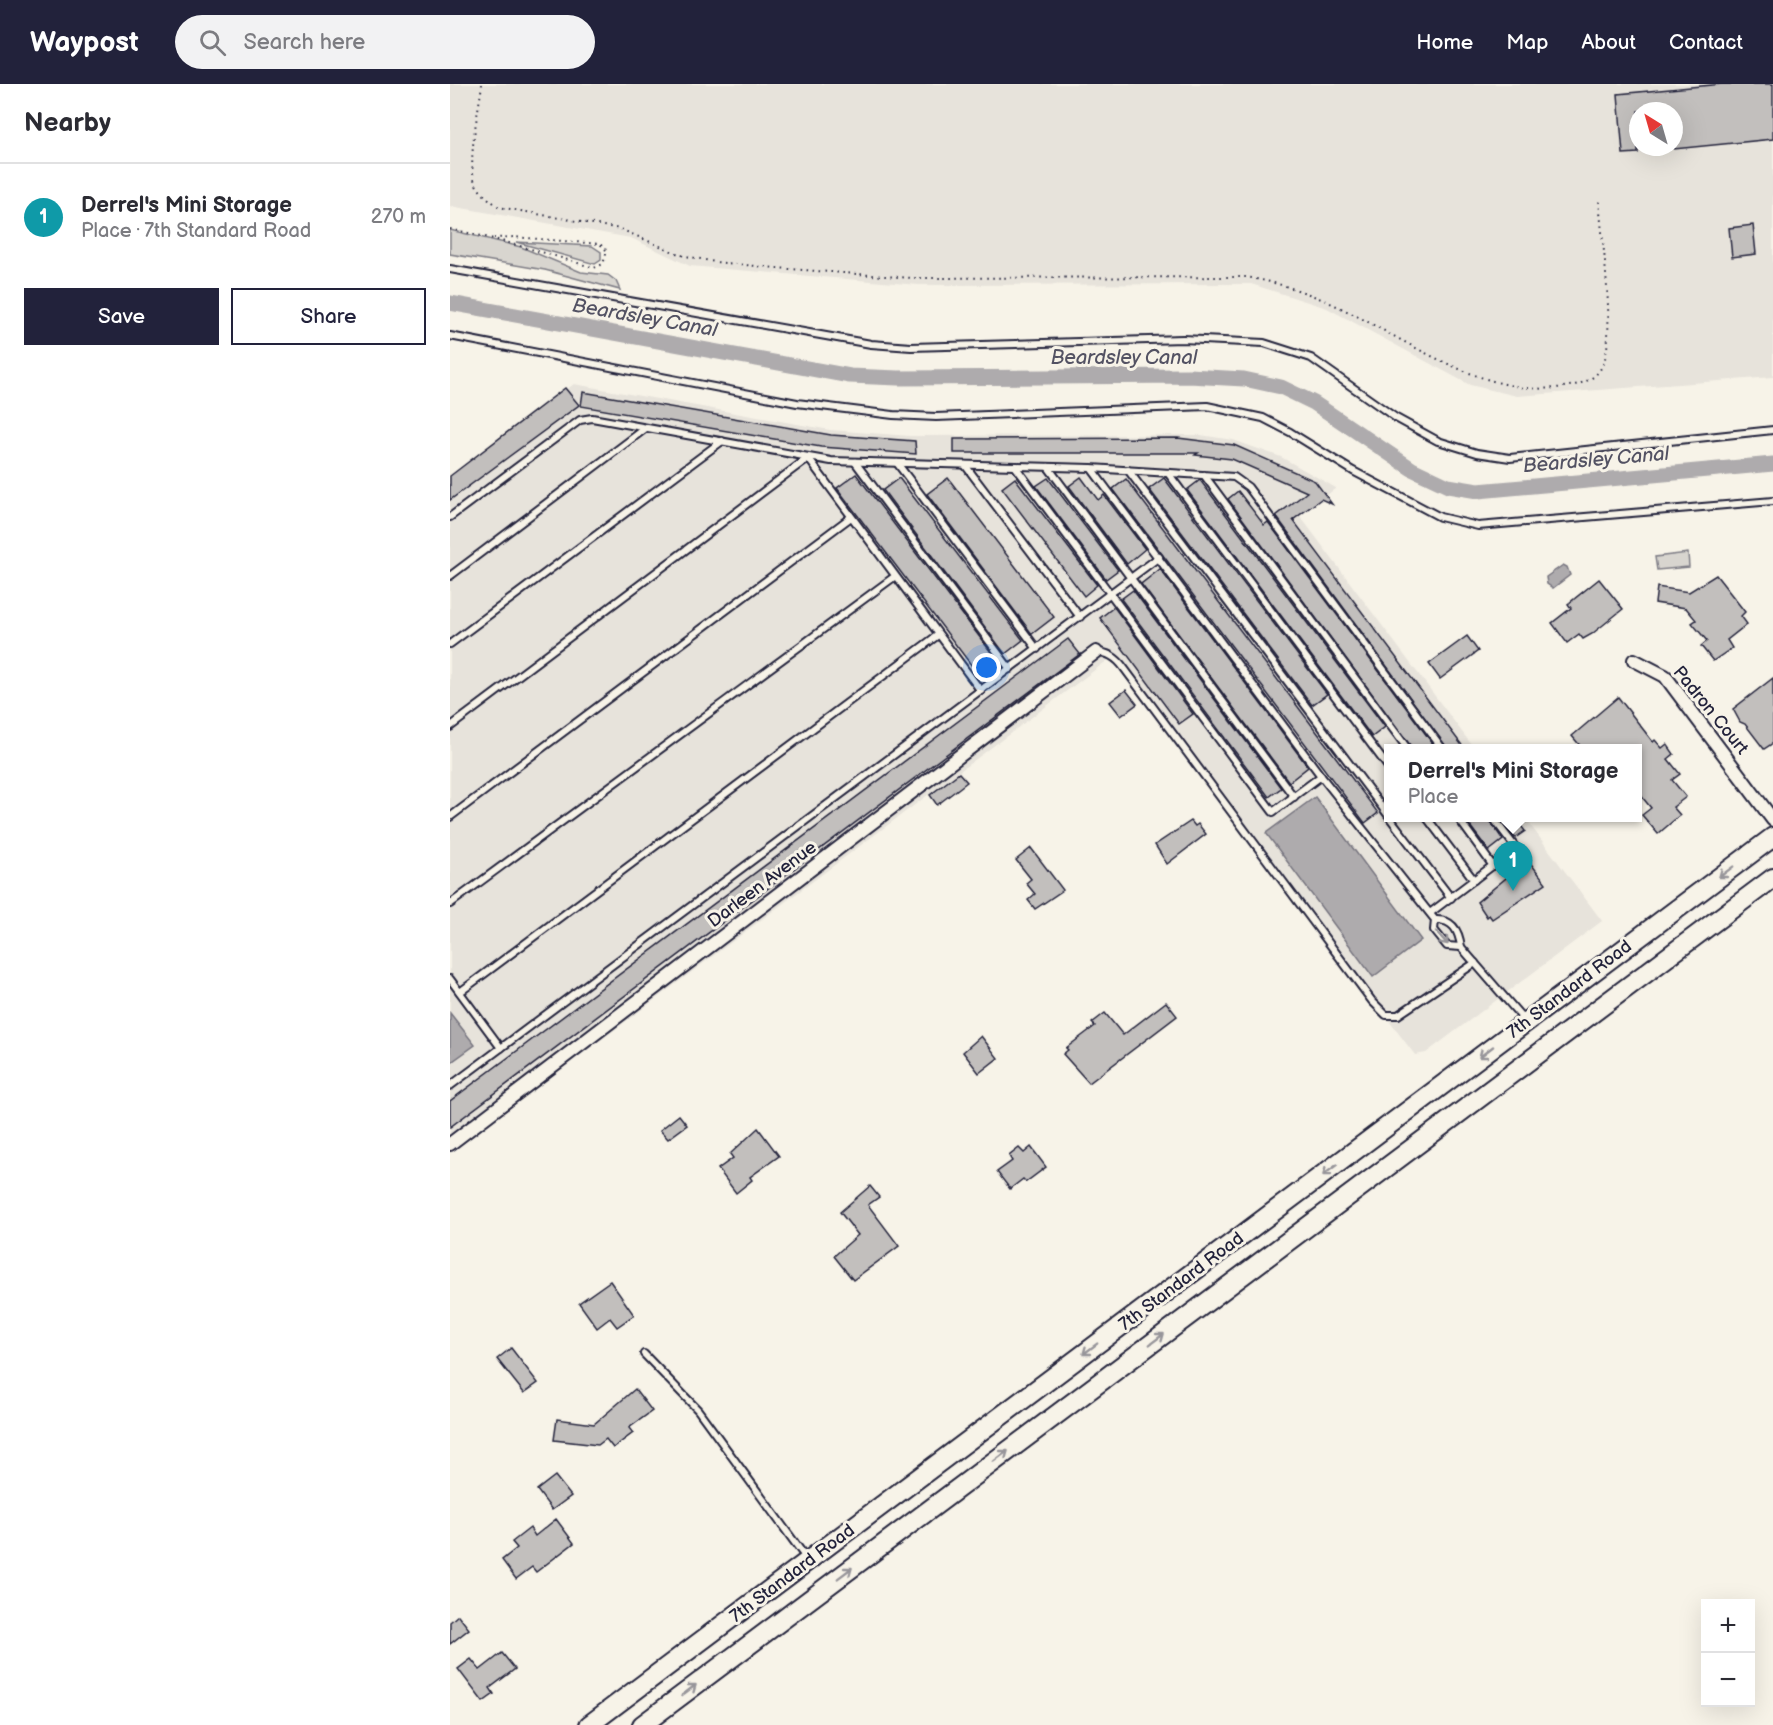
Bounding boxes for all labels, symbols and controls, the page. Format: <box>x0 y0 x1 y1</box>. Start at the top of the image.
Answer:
search box <box>175 15 595 69</box>
text: Waypost <box>30 26 139 59</box>
icon: search <box>196 26 229 59</box>
text: Search here <box>244 29 365 56</box>
text: Home <box>1416 30 1473 55</box>
text: Map <box>1506 30 1548 55</box>
text: About <box>1581 30 1636 55</box>
text: Contact <box>1669 30 1743 55</box>
north arrow <box>1629 102 1683 156</box>
text: Nearby <box>24 108 111 139</box>
text: Derrel's Mini Storage <box>81 192 292 219</box>
text: 1 <box>39 205 48 229</box>
text: 270 m <box>371 205 426 229</box>
text: Place · 7th Standard Road <box>81 219 311 243</box>
button: Save <box>24 288 219 345</box>
button: Share <box>231 288 426 345</box>
water label: Beardsley Canal <box>571 293 720 343</box>
water label: Beardsley Canal <box>1051 346 1199 370</box>
water label: Beardsley Canal <box>1522 442 1672 478</box>
your location <box>972 653 1001 682</box>
street label: Padron Court <box>1669 662 1753 759</box>
popup <box>1384 744 1642 822</box>
text: Derrel's Mini Storage <box>1408 758 1618 785</box>
text: Place <box>1408 785 1458 809</box>
street label: Darleen Avenue <box>704 837 821 932</box>
pin: 1 <box>1494 842 1532 891</box>
one-way arrow <box>1718 865 1734 878</box>
one-way arrow <box>1435 931 1449 946</box>
street label: 7th Standard Road <box>1503 936 1636 1043</box>
one-way arrow <box>1478 1045 1494 1058</box>
one-way arrow <box>1323 1163 1339 1176</box>
street label: 7th Standard Road <box>1115 1228 1248 1335</box>
one-way arrow <box>1149 1333 1165 1346</box>
one-way arrow <box>1083 1343 1099 1356</box>
one-way arrow <box>993 1450 1009 1462</box>
street label: 7th Standard Road <box>726 1520 859 1627</box>
one-way arrow <box>837 1567 853 1579</box>
map controls <box>1701 1599 1755 1707</box>
button: + <box>1701 1599 1755 1653</box>
button: − <box>1701 1653 1755 1707</box>
one-way arrow <box>681 1684 697 1696</box>

